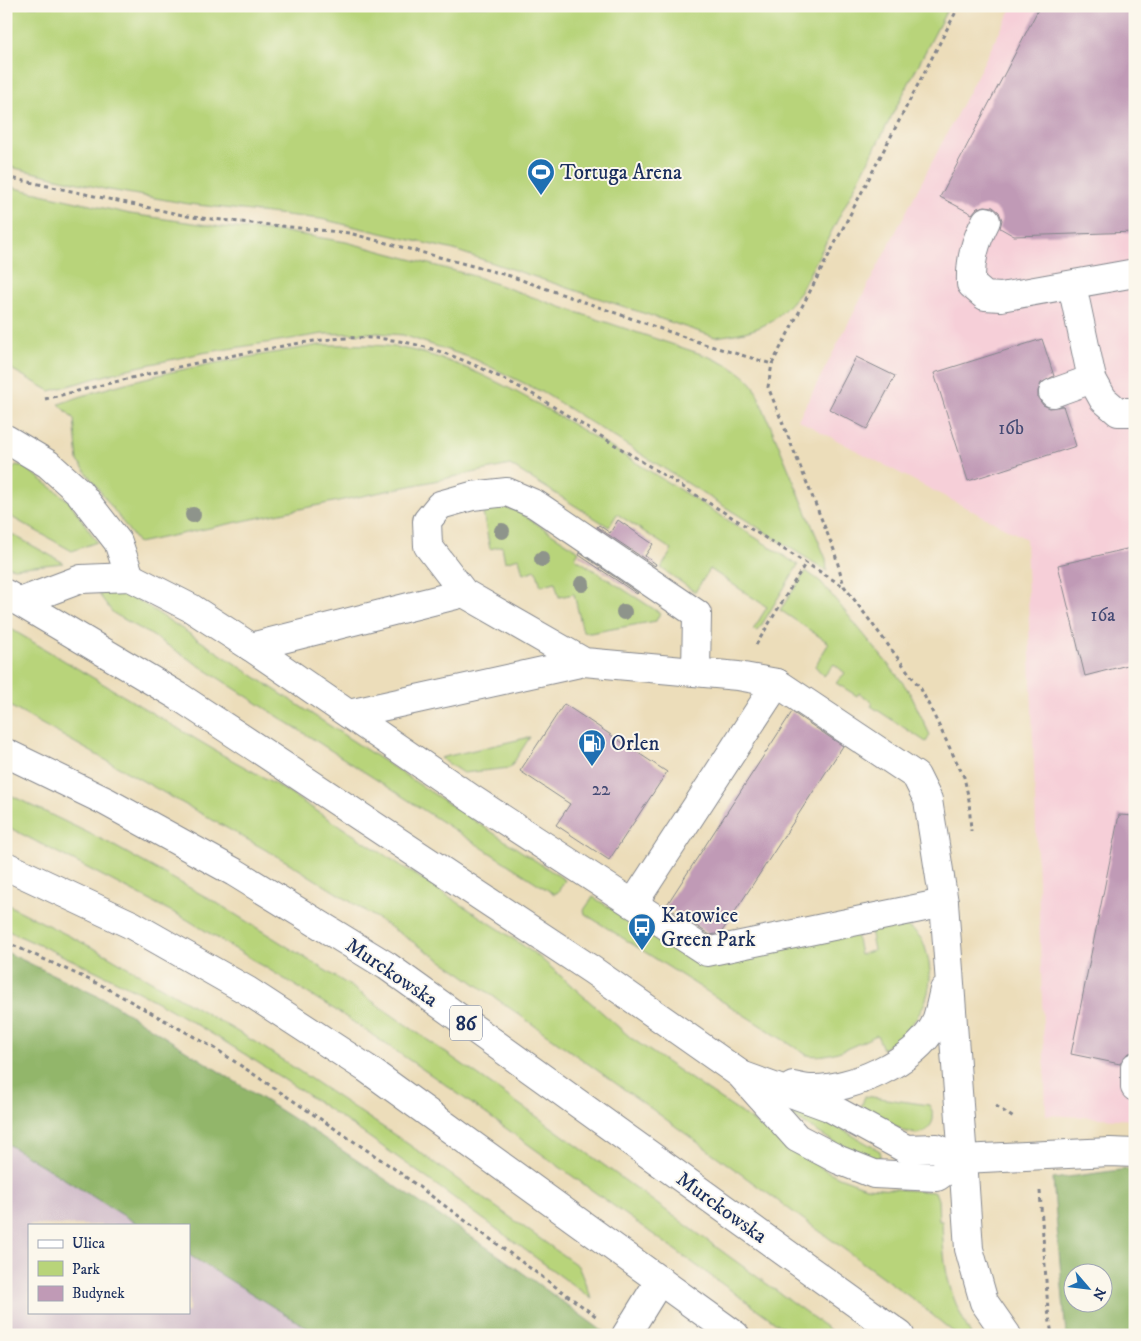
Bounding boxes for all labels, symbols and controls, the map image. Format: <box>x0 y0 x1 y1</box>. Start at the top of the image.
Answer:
sports icon: Tortuga Arena <box>526 157 556 196</box>
place label: Tortuga Arena <box>560 160 682 186</box>
house number: 16b <box>998 417 1024 440</box>
house number: 16a <box>1091 604 1115 627</box>
fuel station icon: Orlen <box>577 728 607 767</box>
place label: Orlen <box>611 731 660 757</box>
house number: 22 <box>592 778 611 801</box>
place label: Katowice Green Park <box>661 903 756 953</box>
bus stop icon: Katowice Green Park <box>627 912 657 951</box>
street label: Murckowska <box>340 932 443 1013</box>
road number: 86 <box>450 1006 482 1040</box>
street label: Murckowska <box>671 1166 772 1250</box>
legend <box>28 1224 190 1314</box>
text: Ulica <box>72 1234 105 1253</box>
text: Park <box>72 1260 101 1279</box>
north arrow <box>1064 1264 1114 1314</box>
text: Budynek <box>72 1284 125 1303</box>
text: N <box>1088 1284 1109 1303</box>

